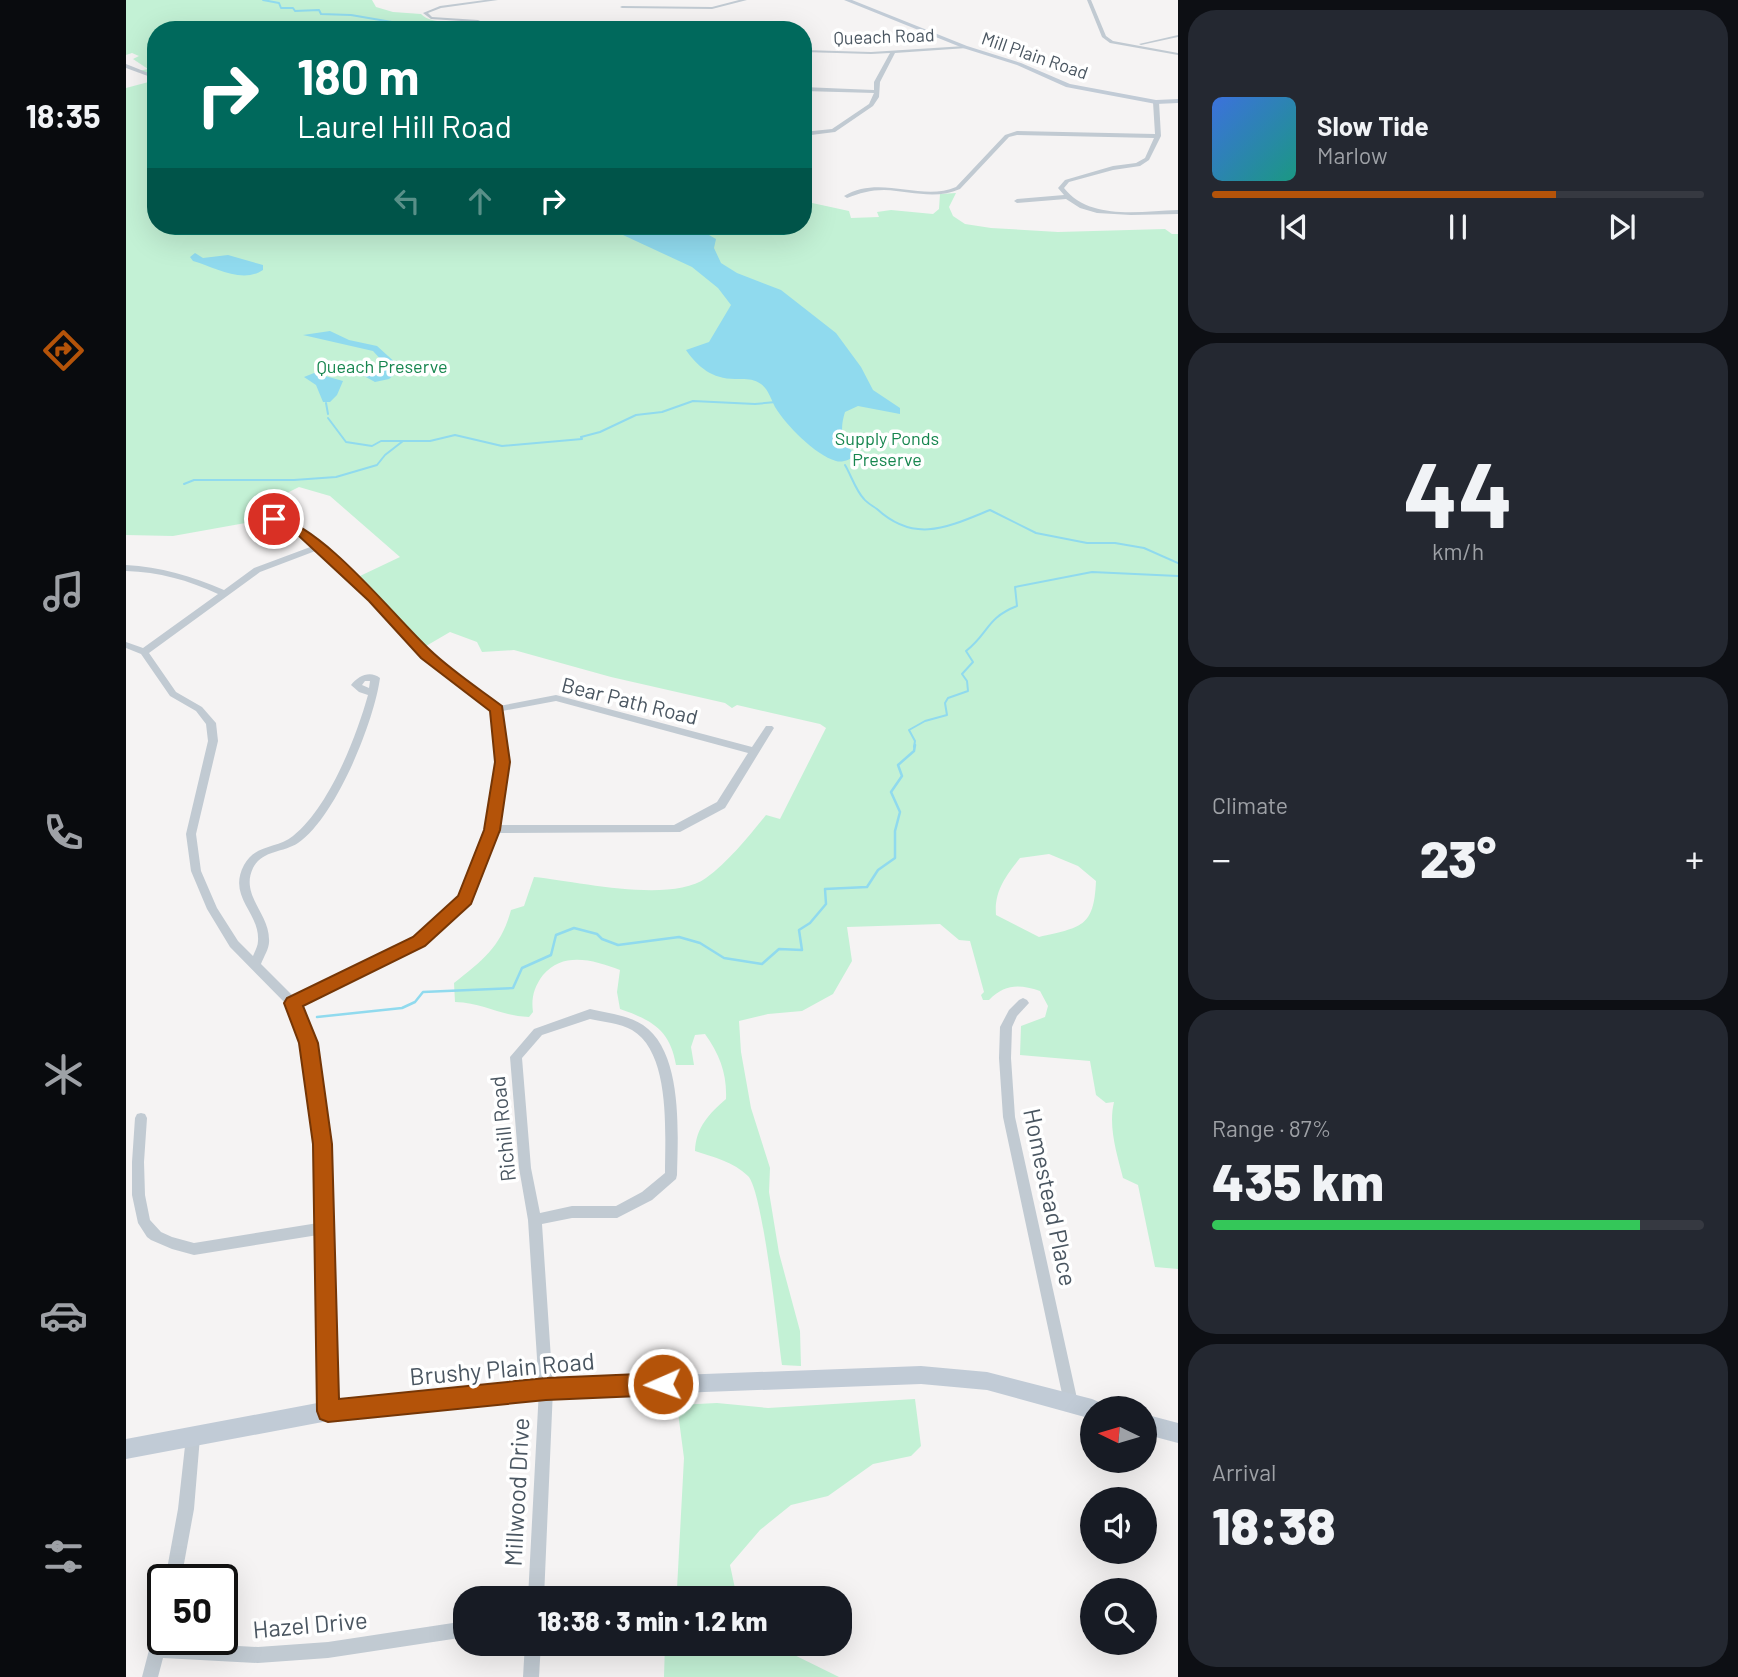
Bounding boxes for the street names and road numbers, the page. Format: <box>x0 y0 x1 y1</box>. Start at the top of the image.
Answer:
street label: Queach Road <box>833 23 935 49</box>
street label: Mill Plain Road <box>979 27 1091 83</box>
street label: Bear Path Road <box>559 671 701 729</box>
street label: Richill Road <box>484 1075 520 1183</box>
street label: Homestead Place <box>1018 1105 1084 1289</box>
street label: Brushy Plain Road <box>408 1345 596 1391</box>
street label: Millwood Drive <box>498 1417 534 1567</box>
street label: Hazel Drive <box>251 1605 369 1643</box>

